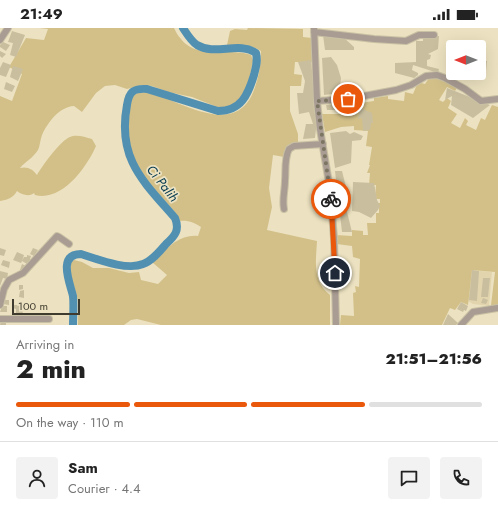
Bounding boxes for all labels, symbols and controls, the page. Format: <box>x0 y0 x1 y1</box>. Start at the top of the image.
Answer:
text: 21:49 <box>20 3 63 25</box>
north arrow <box>446 40 486 80</box>
map controls <box>446 40 486 80</box>
pin <box>331 82 365 116</box>
icon: bag <box>337 88 359 110</box>
water label: Ci Palih <box>142 161 183 206</box>
courier <box>311 179 351 219</box>
icon: bike <box>320 188 342 210</box>
pin <box>318 256 352 290</box>
icon: home <box>324 262 346 284</box>
scale bar <box>12 297 80 316</box>
text: 100 m <box>18 298 48 314</box>
text: Arriving in <box>16 335 74 354</box>
text: 21:51–21:56 <box>385 348 482 370</box>
text: 2 min <box>16 350 86 388</box>
text: On the way · 110 m <box>16 413 124 432</box>
button: person <box>16 457 58 499</box>
text: Sam <box>68 457 98 479</box>
button: chat <box>388 457 430 499</box>
button: phone <box>440 457 482 499</box>
text: Courier · 4.4 <box>68 479 141 498</box>

